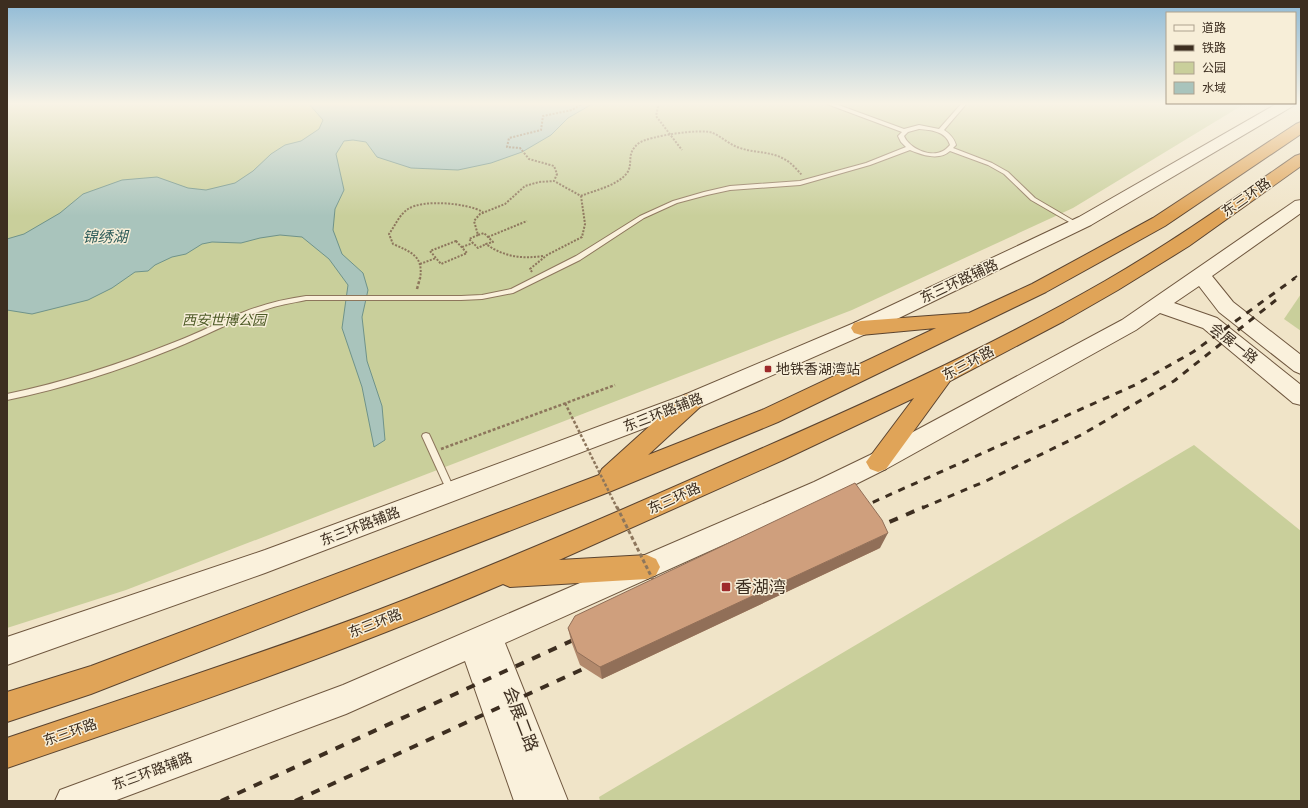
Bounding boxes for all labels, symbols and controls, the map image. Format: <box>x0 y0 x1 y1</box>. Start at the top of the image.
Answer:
legend <box>1166 12 1296 104</box>
text: 道路 <box>1202 20 1226 35</box>
text: 铁路 <box>1202 40 1226 55</box>
text: 公园 <box>1202 60 1226 75</box>
text: 水域 <box>1202 80 1226 95</box>
street label: 东三环路 <box>1218 174 1274 220</box>
water label: 锦绣湖 <box>82 227 129 246</box>
street label: 东三环路辅路 <box>917 255 1001 307</box>
park label: 西安世博公园 <box>182 311 268 329</box>
street label: 会展一路 <box>1206 319 1262 367</box>
street label: 东三环路 <box>939 342 997 384</box>
place label: 地铁香湖湾站 <box>776 360 860 378</box>
marker: 地铁香湖湾站 <box>763 364 773 374</box>
street label: 东三环路辅路 <box>621 389 705 435</box>
street label: 东三环路 <box>645 478 703 518</box>
street label: 东三环路辅路 <box>318 503 402 549</box>
place label: 香湖湾 <box>735 576 786 598</box>
marker: 香湖湾 <box>720 581 732 593</box>
street label: 东三环路 <box>346 605 404 641</box>
street label: 会展二路 <box>499 683 543 755</box>
street label: 东三环路 <box>41 714 99 750</box>
street label: 东三环路辅路 <box>109 748 195 794</box>

